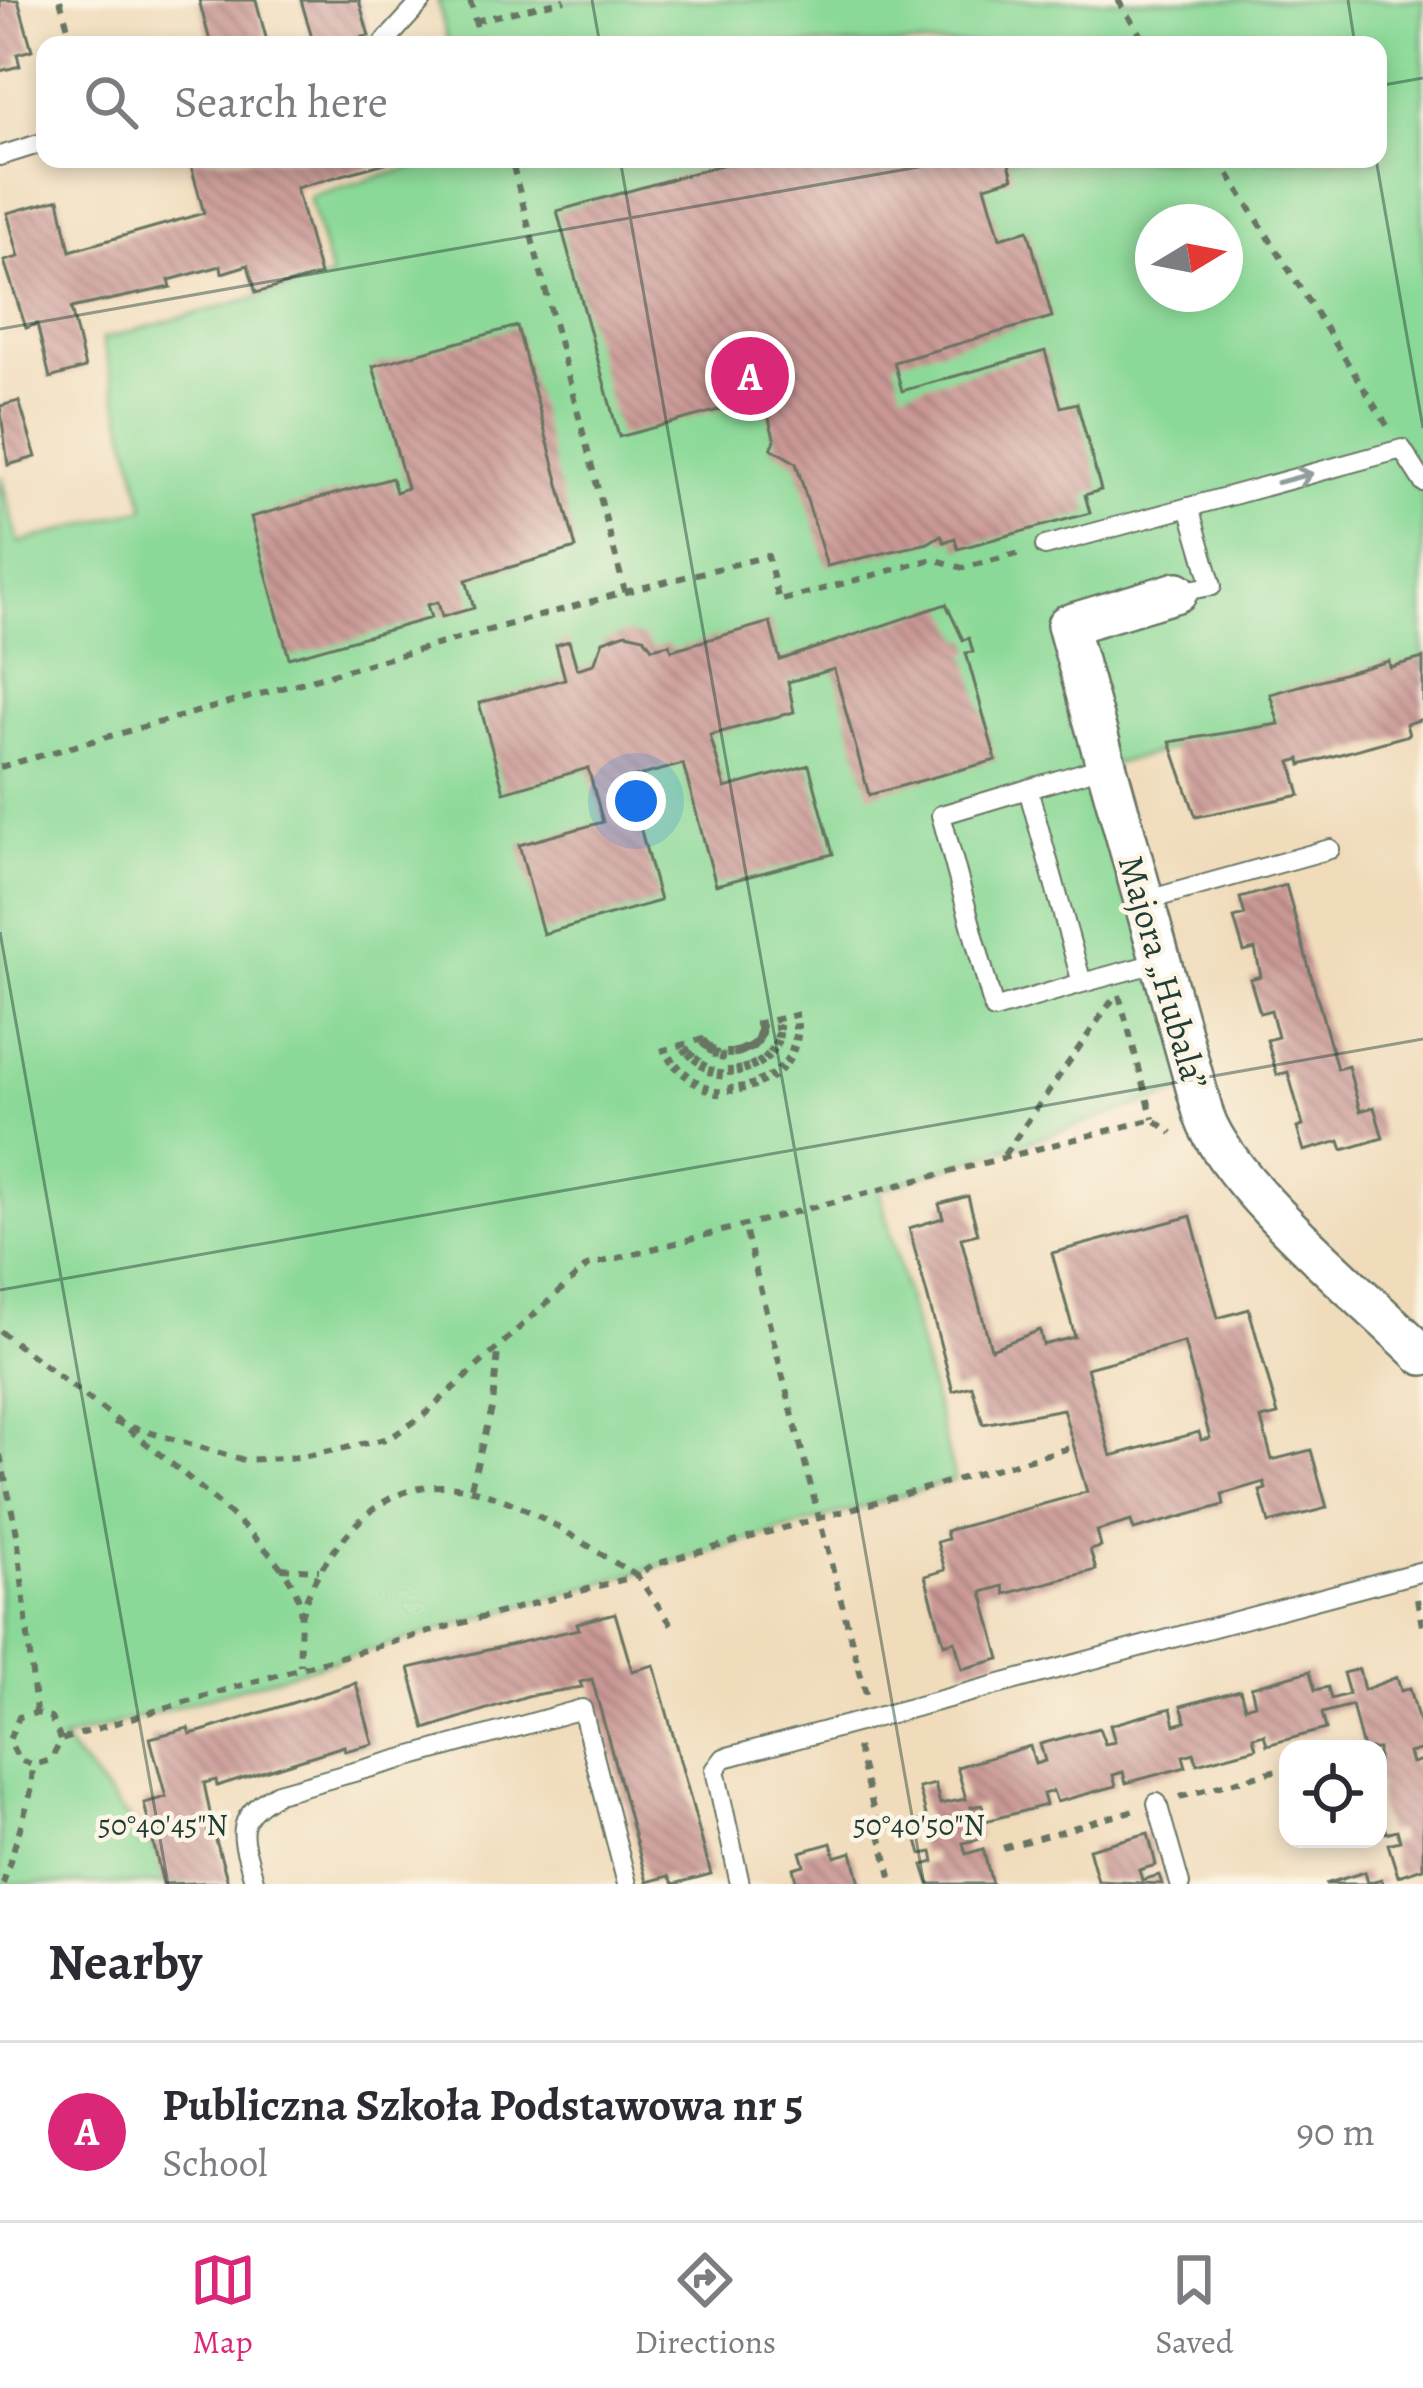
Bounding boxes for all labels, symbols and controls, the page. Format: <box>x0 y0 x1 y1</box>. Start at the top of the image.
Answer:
search box <box>36 36 1387 168</box>
icon: search <box>78 69 144 135</box>
text: Search here <box>174 71 388 133</box>
north arrow <box>1135 204 1243 312</box>
pin: A <box>711 331 789 421</box>
one-way arrow <box>1276 465 1314 487</box>
your location <box>606 771 666 831</box>
street label: Majora „Hubala” <box>1107 850 1220 1095</box>
map controls <box>1279 1740 1387 1848</box>
button: locate <box>1279 1740 1387 1848</box>
text: 50°40'45"N <box>98 1805 228 1845</box>
text: 50°40'50"N <box>853 1805 985 1845</box>
text: Nearby <box>48 1927 202 1997</box>
text: Publiczna Szkoła Podstawowa nr 5 <box>162 2074 804 2136</box>
text: A <box>75 2105 99 2158</box>
text: 90 m <box>1296 2105 1375 2158</box>
text: School <box>162 2136 268 2189</box>
tab: Map <box>190 2247 256 2364</box>
tab: Directions <box>635 2247 776 2364</box>
tab: Saved <box>1155 2247 1233 2364</box>

